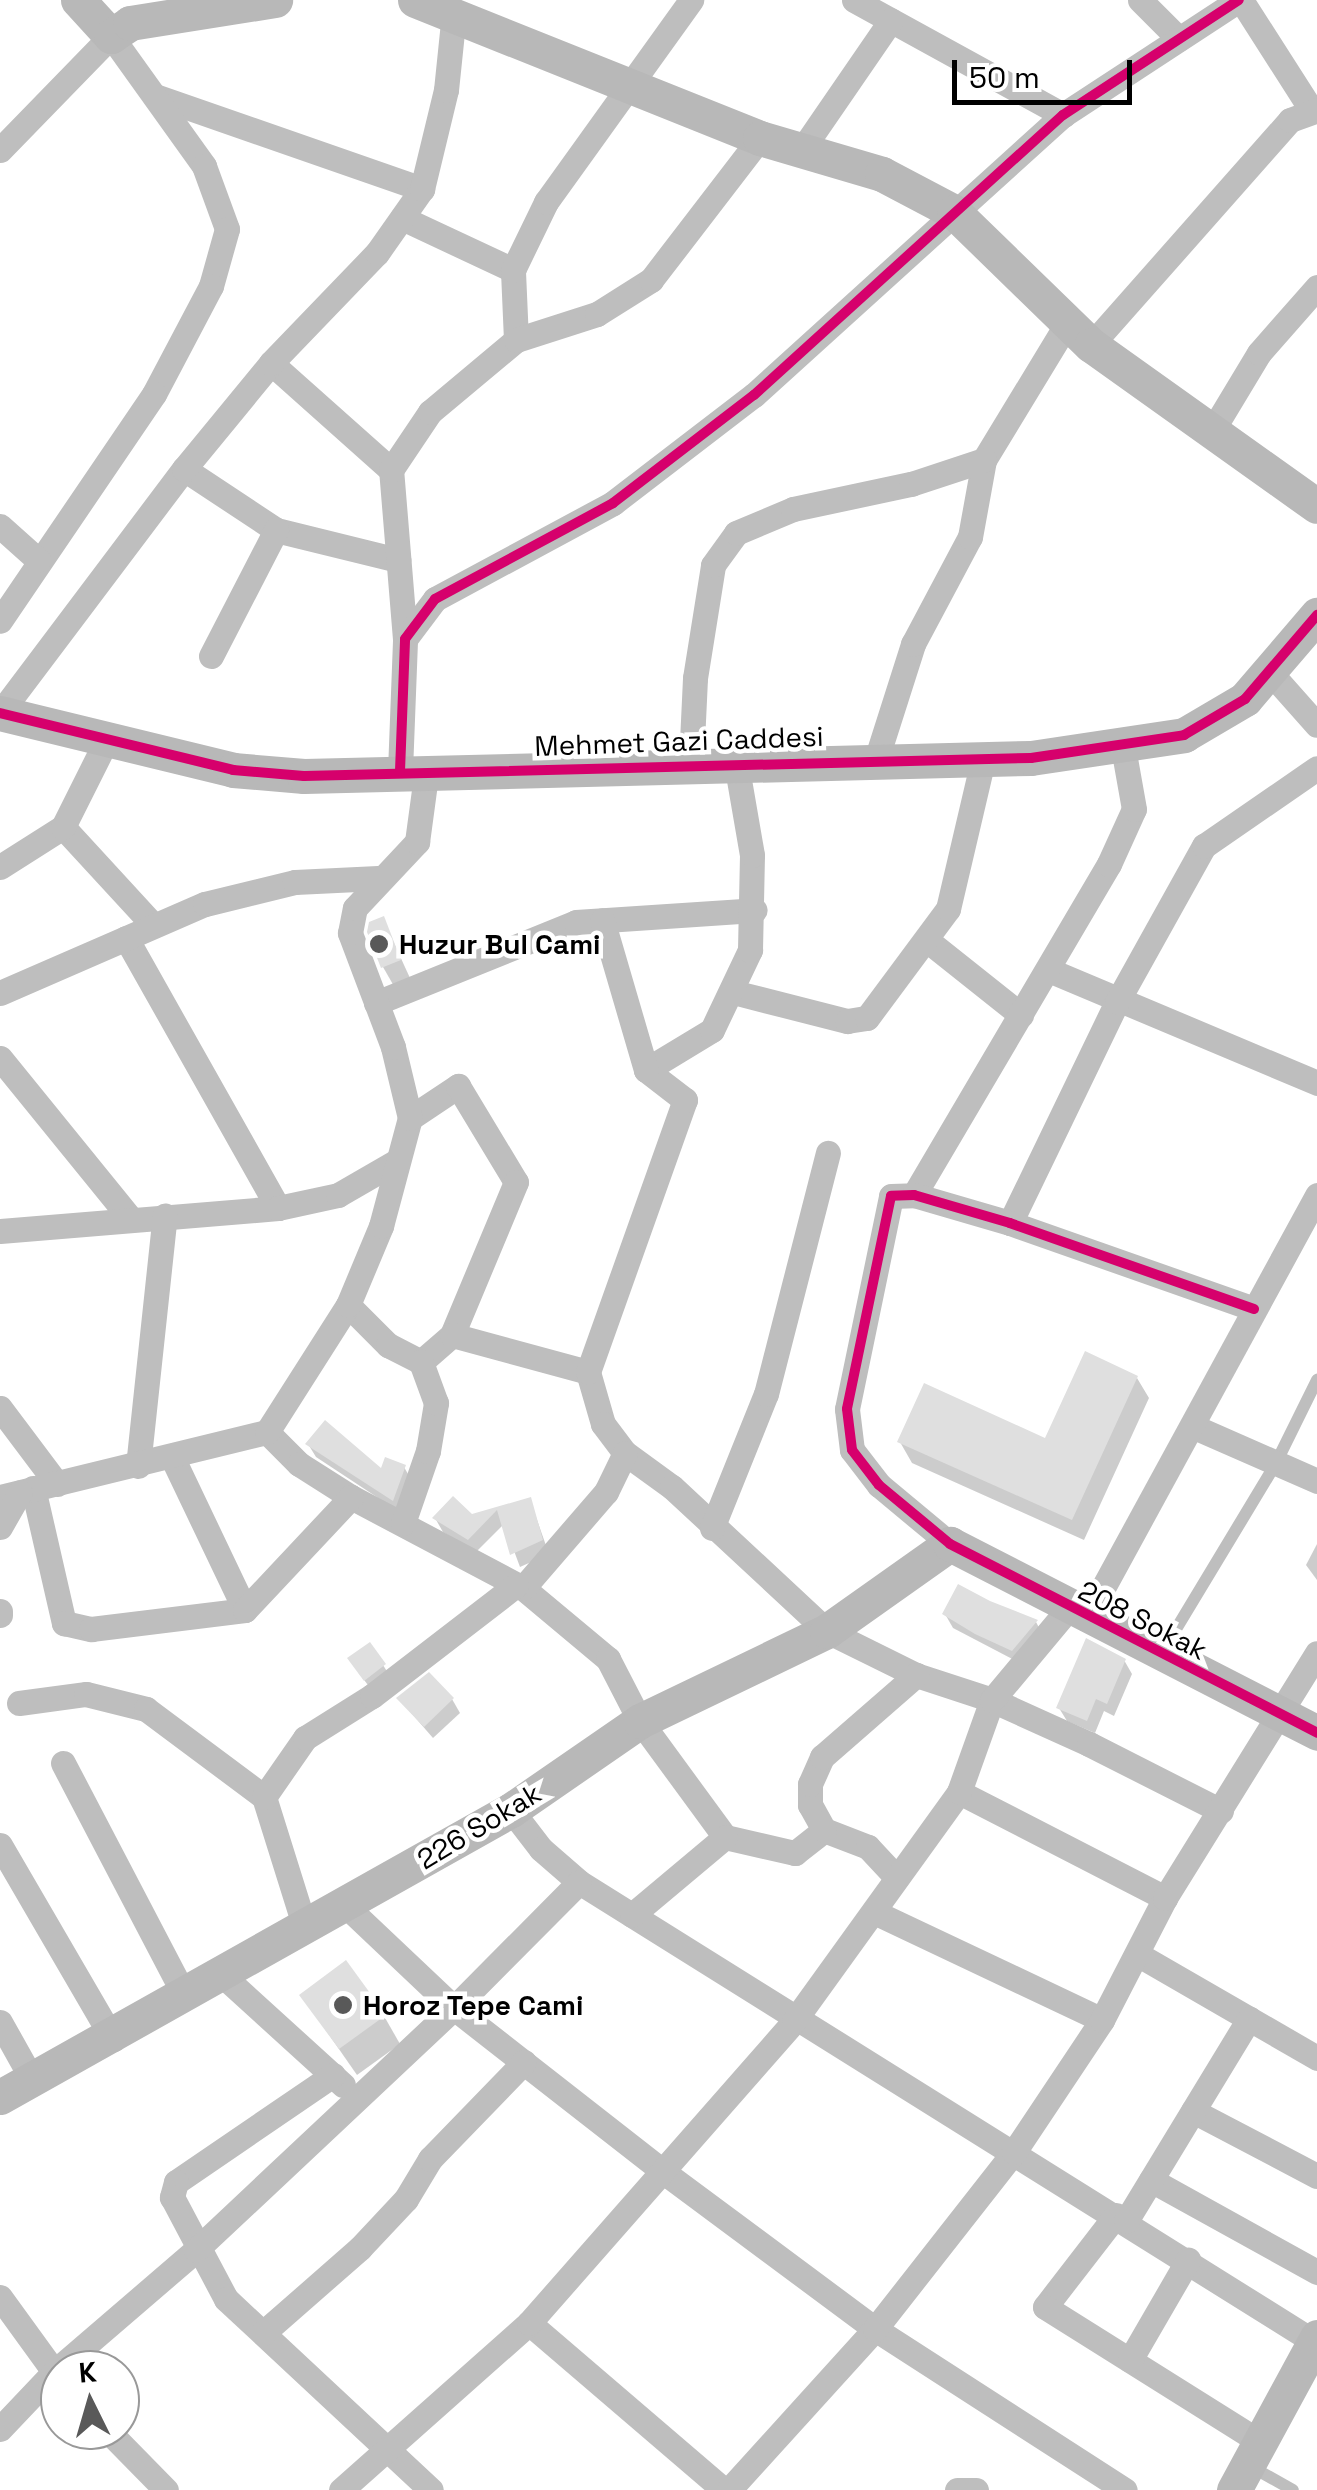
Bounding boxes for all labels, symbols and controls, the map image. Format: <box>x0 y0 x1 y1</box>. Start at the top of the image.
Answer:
scale bar <box>957 40 1137 102</box>
text: 50 m <box>969 58 1040 97</box>
street label: Mehmet Gazi Caddesi <box>534 719 824 763</box>
place label: Huzur Bul Cami <box>399 927 601 961</box>
marker: Huzur Bul Cami <box>368 933 390 955</box>
street label: 208 Sokak <box>1073 1573 1213 1667</box>
street label: 226 Sokak <box>411 1776 547 1876</box>
place label: Horoz Tepe Cami <box>363 1988 584 2022</box>
marker: Horoz Tepe Cami <box>332 1994 354 2016</box>
north arrow <box>40 2350 140 2450</box>
text: K <box>77 2353 98 2391</box>

